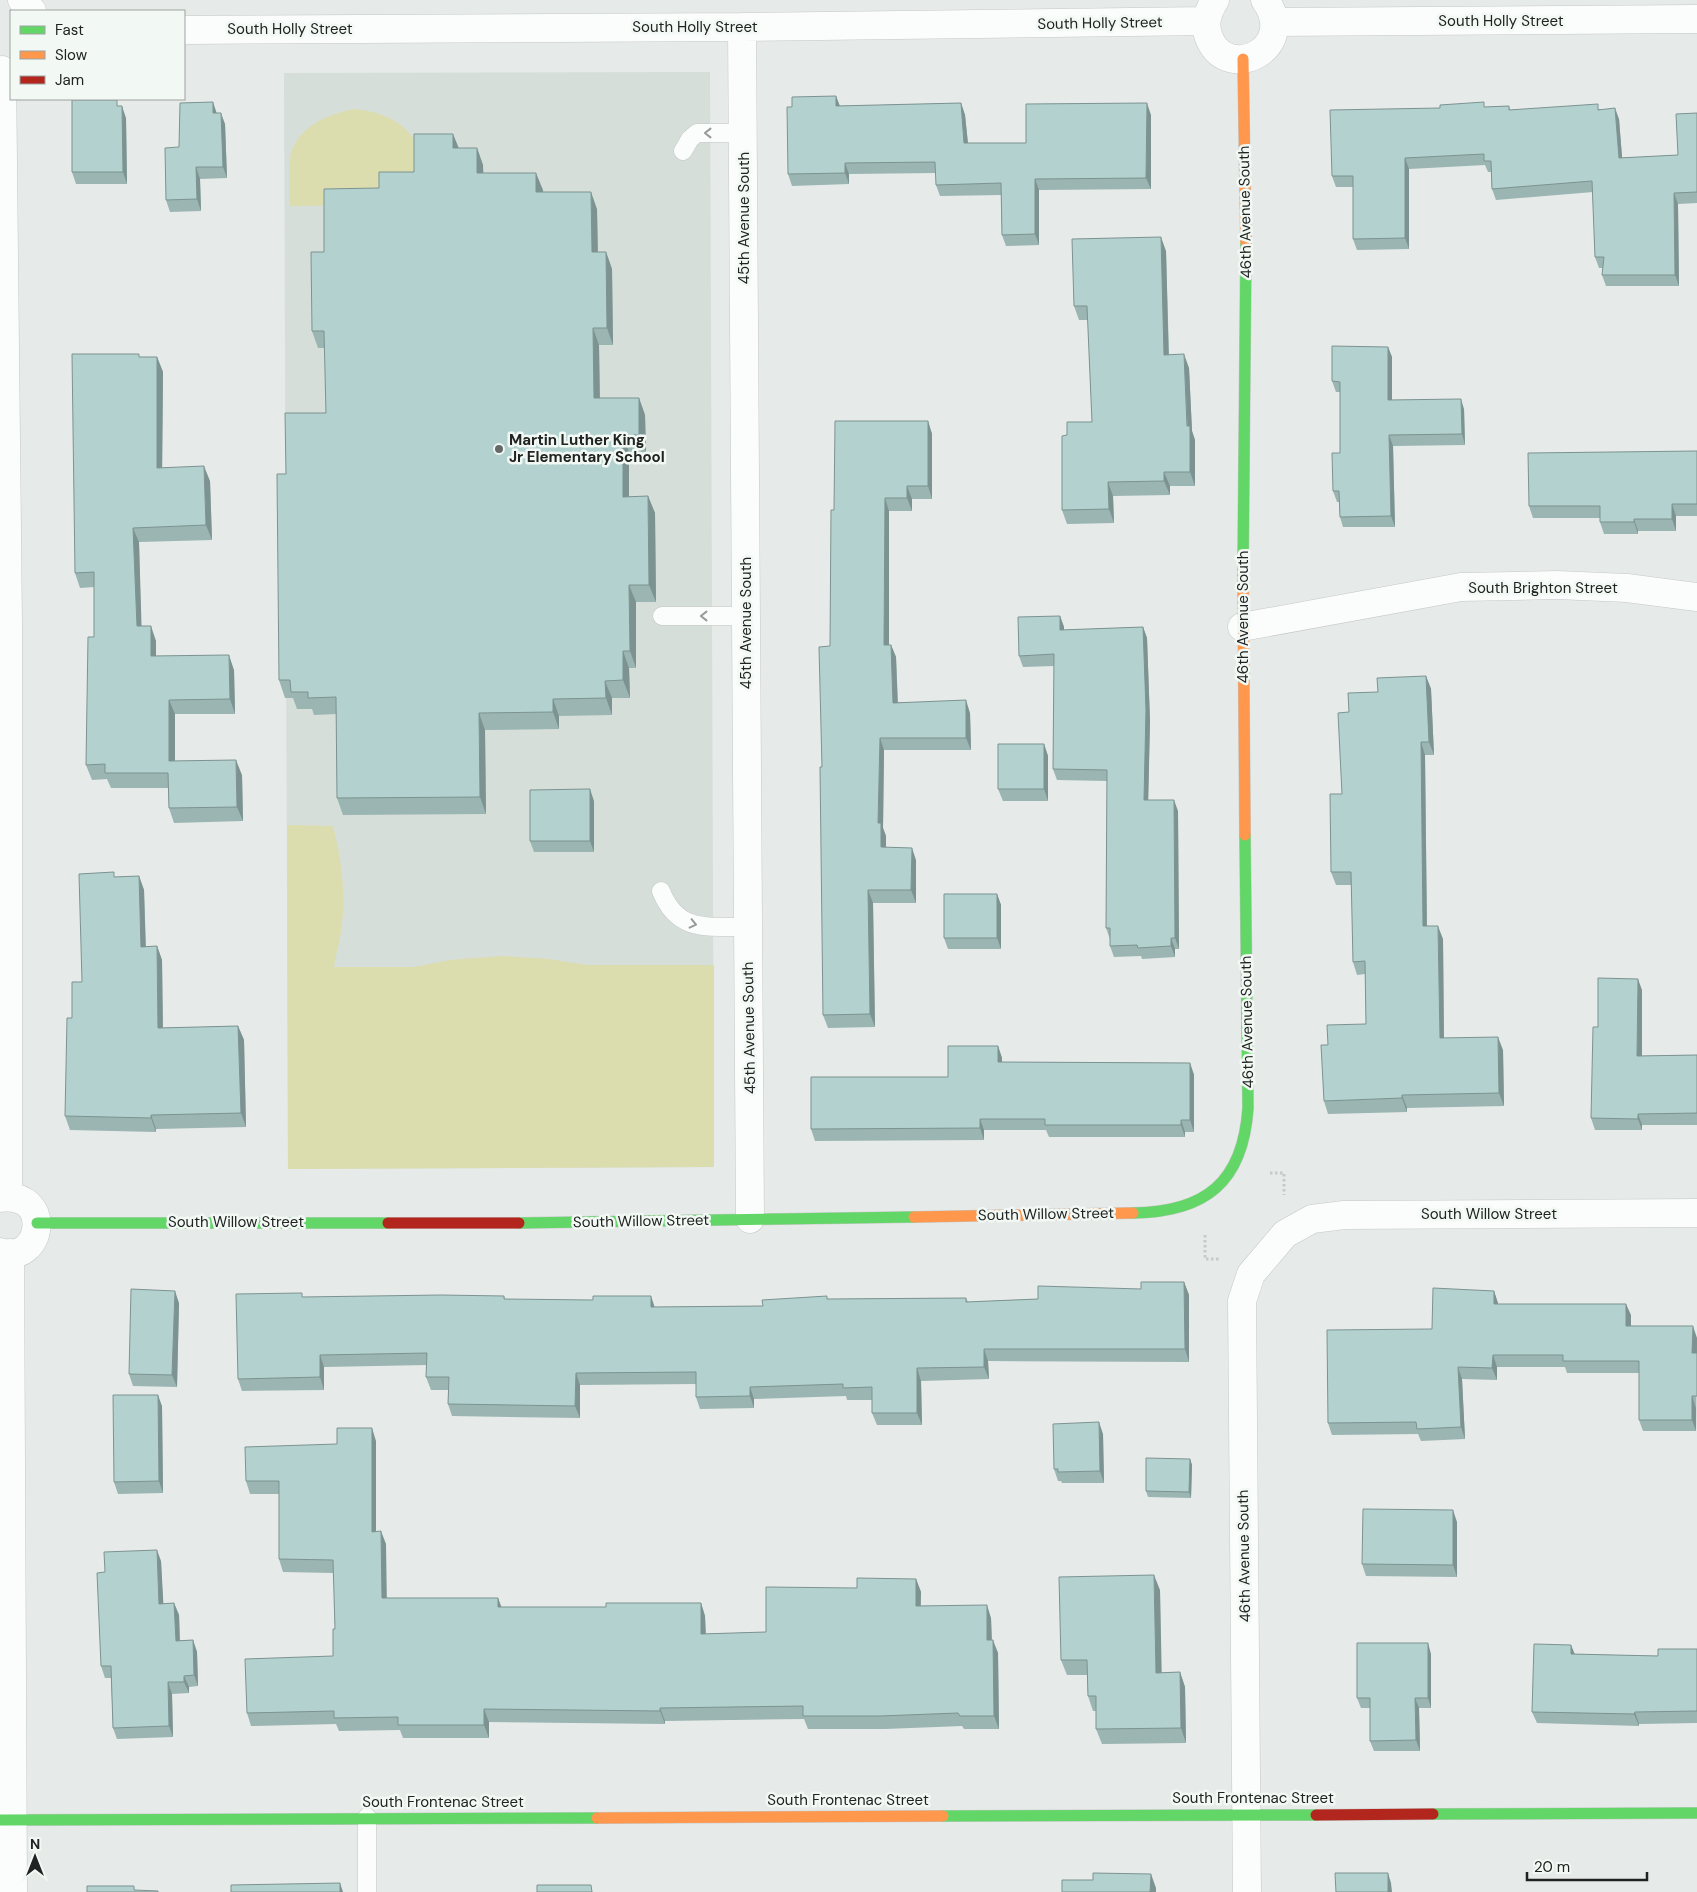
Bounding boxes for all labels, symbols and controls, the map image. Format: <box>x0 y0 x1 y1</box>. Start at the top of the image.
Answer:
legend <box>10 10 185 100</box>
street label: South Holly Street <box>1438 11 1564 31</box>
street label: South Holly Street <box>1037 12 1163 34</box>
street label: South Holly Street <box>632 17 758 37</box>
street label: South Holly Street <box>227 19 353 39</box>
text: Fast <box>55 20 84 40</box>
text: Slow <box>55 45 88 65</box>
text: Jam <box>55 70 84 90</box>
one-way arrow <box>704 128 712 138</box>
street label: 46th Avenue South <box>1234 145 1256 279</box>
street label: 45th Avenue South <box>734 152 754 284</box>
place label: Martin Luther King Jr Elementary School <box>509 430 665 467</box>
marker: Martin Luther King Jr Elementary School <box>493 443 505 455</box>
street label: 46th Avenue South <box>1233 551 1253 683</box>
street label: 45th Avenue South <box>736 557 756 689</box>
street label: South Brighton Street <box>1468 578 1618 598</box>
one-way arrow <box>700 611 708 621</box>
one-way arrow <box>689 918 698 929</box>
street label: 46th Avenue South <box>1236 955 1258 1089</box>
street label: 45th Avenue South <box>738 962 760 1094</box>
street label: South Willow Street <box>978 1203 1114 1225</box>
street label: South Willow Street <box>1421 1204 1557 1224</box>
street label: South Willow Street <box>573 1210 709 1232</box>
street label: South Willow Street <box>168 1212 304 1232</box>
street label: 46th Avenue South <box>1233 1489 1255 1623</box>
street label: South Frontenac Street <box>1172 1788 1334 1808</box>
street label: South Frontenac Street <box>767 1790 929 1810</box>
street label: South Frontenac Street <box>362 1792 524 1812</box>
north arrow <box>10 1832 60 1882</box>
text: N <box>30 1835 40 1853</box>
scale bar <box>1527 1850 1647 1882</box>
text: 20 m <box>1534 1857 1570 1877</box>

